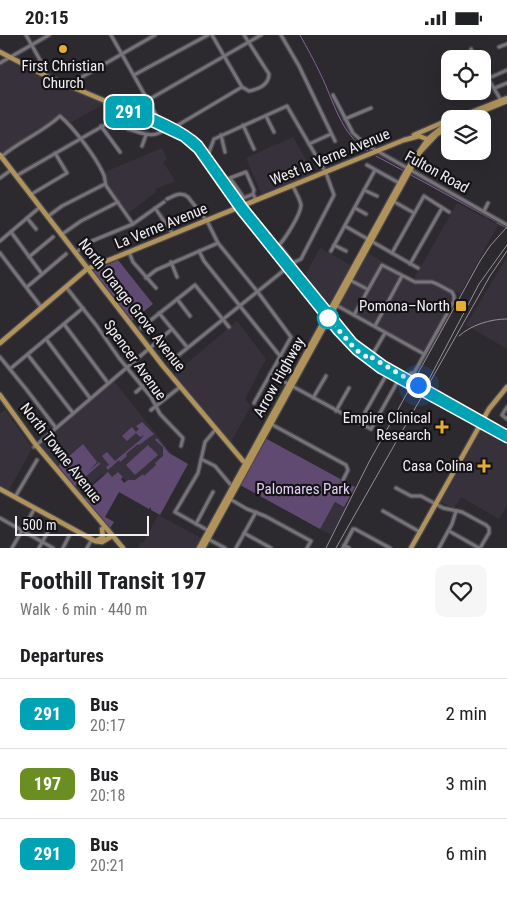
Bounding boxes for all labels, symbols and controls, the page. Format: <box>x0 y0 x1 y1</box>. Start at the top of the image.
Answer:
text: 20:15 <box>25 6 69 29</box>
marker: First Christian Church <box>57 43 69 55</box>
map controls <box>441 50 491 160</box>
button: locate <box>441 50 491 100</box>
place label: First Christian Church <box>22 57 104 92</box>
line badge: 291 <box>100 96 158 128</box>
text: 291 <box>115 101 143 122</box>
button: layers <box>441 110 491 160</box>
street label: West la Verne Avenue <box>267 125 393 189</box>
street label: Fulton Road <box>402 147 472 197</box>
street label: La Verne Avenue <box>112 199 210 253</box>
street label: North Orange Grove Avenue <box>75 235 189 375</box>
place label: Pomona–North <box>359 297 450 315</box>
marker: Pomona–North <box>454 299 468 313</box>
unlabelled marker <box>317 307 339 329</box>
street label: Spencer Avenue <box>100 316 170 404</box>
street label: Arrow Highway <box>250 334 308 420</box>
your location <box>406 373 431 398</box>
street label: North Towne Avenue <box>16 399 106 507</box>
place label: Empire Clinical Research <box>343 409 431 444</box>
marker: Empire Clinical Research <box>435 420 449 434</box>
place label: Casa Colina <box>402 457 473 475</box>
marker: Casa Colina <box>477 459 491 473</box>
park label: Palomares Park <box>256 480 350 498</box>
scale bar <box>15 513 149 536</box>
text: 500 m <box>22 517 57 533</box>
button: heart <box>435 565 487 617</box>
text: Foothill Transit 197 <box>20 567 206 595</box>
text: Walk · 6 min · 440 m <box>20 600 147 619</box>
text: Departures <box>20 644 104 667</box>
text: Bus <box>90 693 119 716</box>
text: 2 min <box>445 702 487 725</box>
text: 291 <box>34 703 61 724</box>
text: 20:17 <box>90 716 125 735</box>
text: Bus <box>90 763 119 786</box>
text: 3 min <box>445 772 487 795</box>
text: 197 <box>34 773 61 794</box>
text: 20:18 <box>90 786 125 805</box>
text: Bus <box>90 833 119 856</box>
text: 6 min <box>445 842 487 865</box>
text: 291 <box>34 843 61 864</box>
text: 20:21 <box>90 856 125 875</box>

